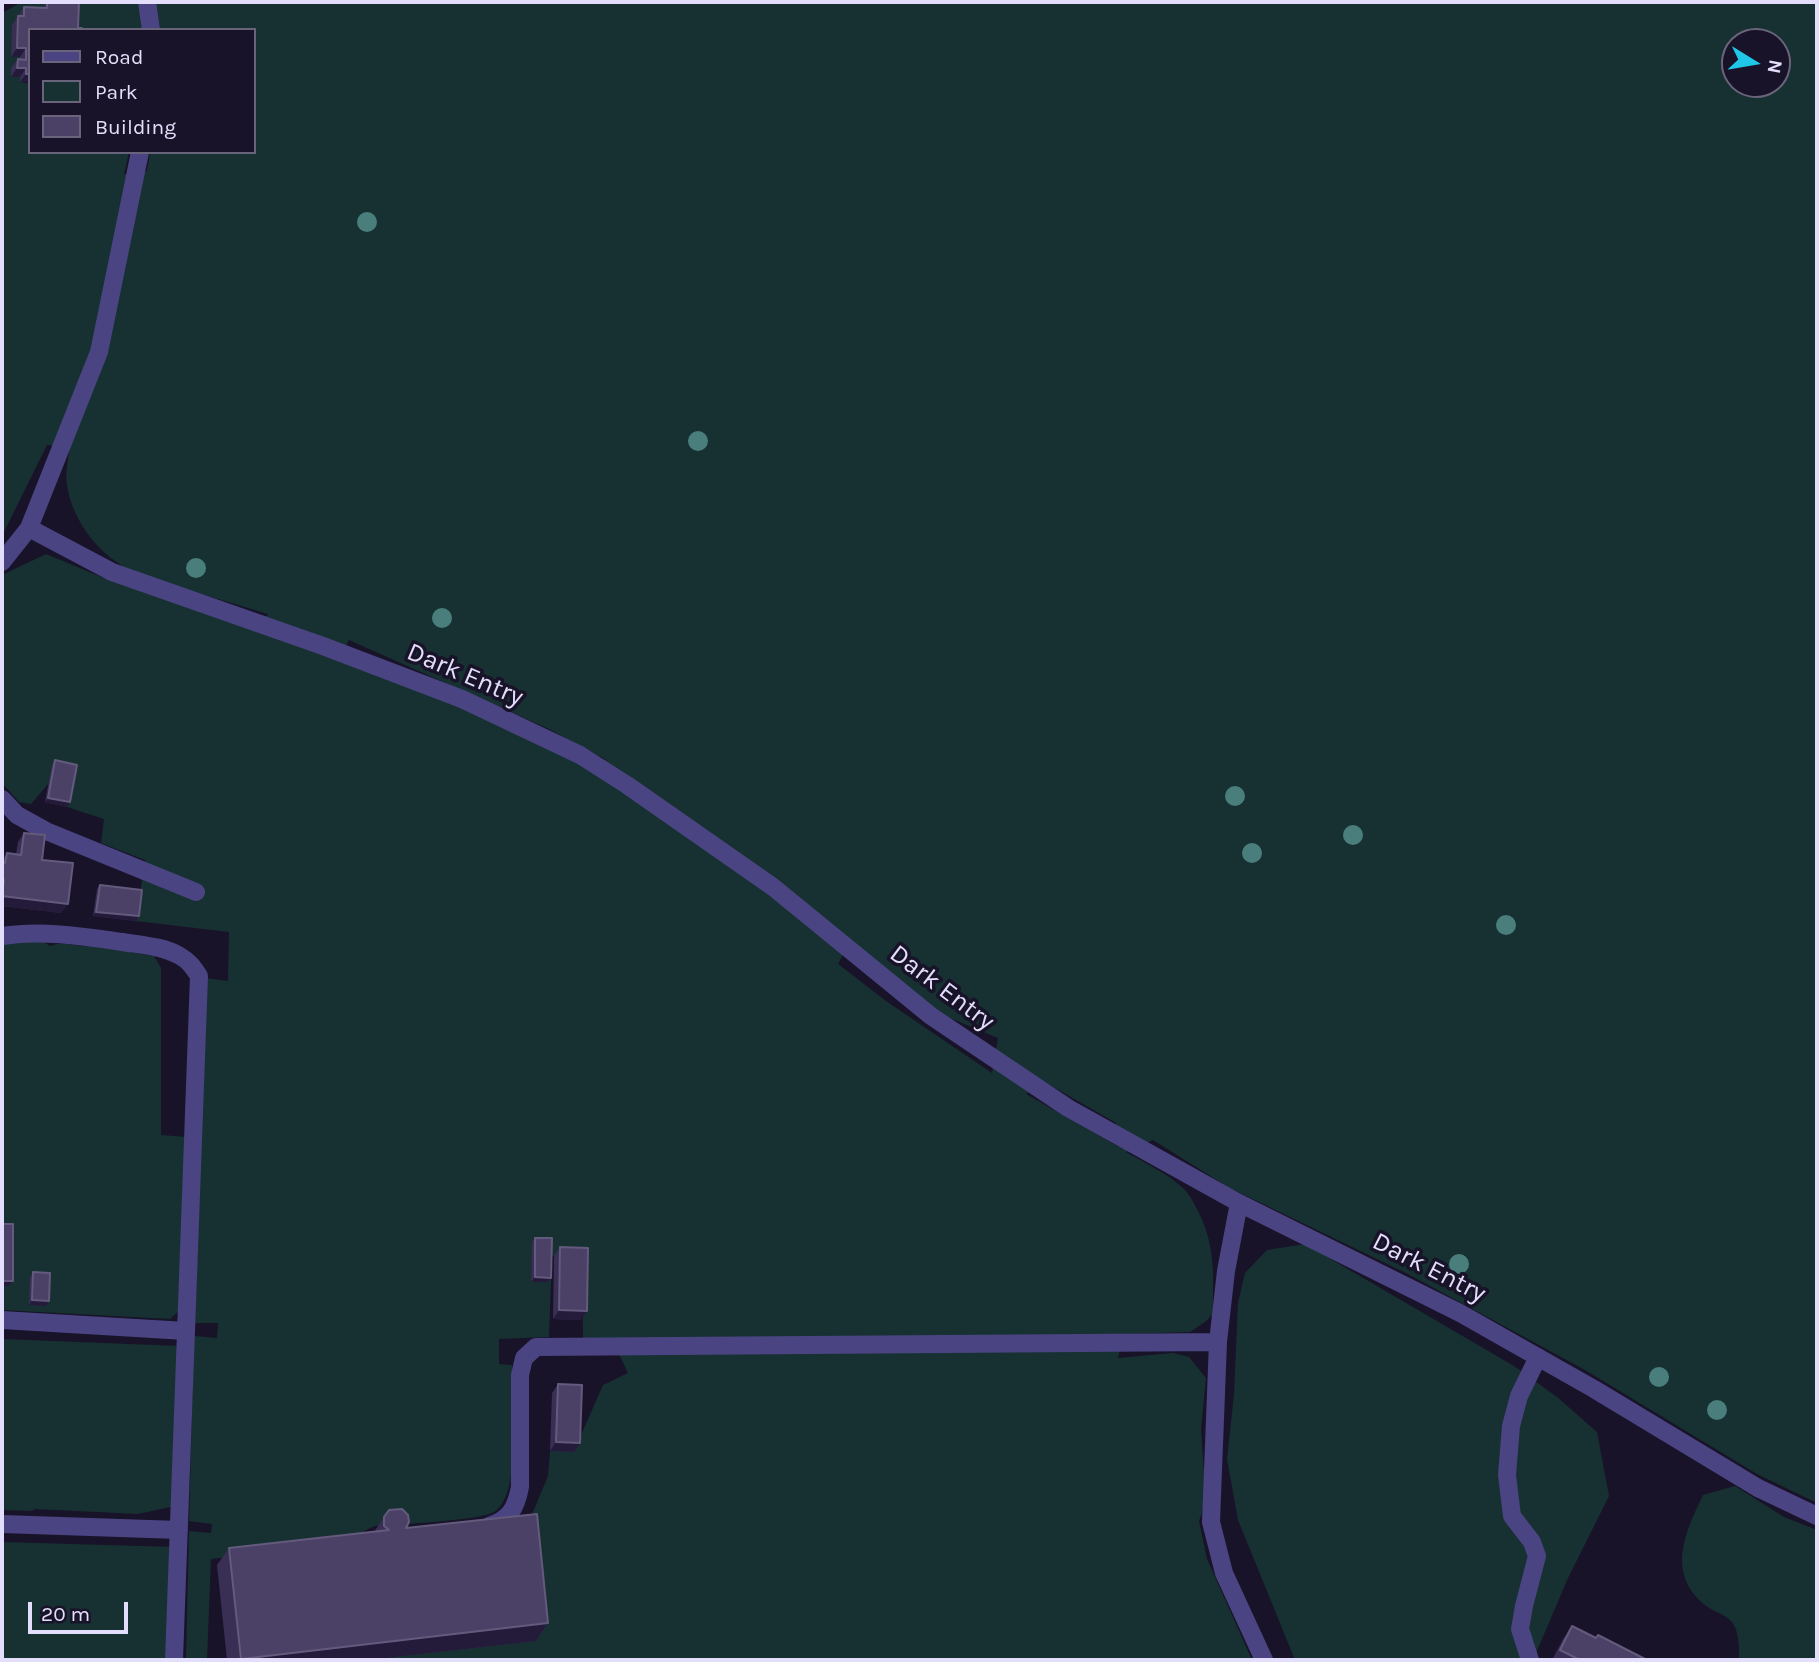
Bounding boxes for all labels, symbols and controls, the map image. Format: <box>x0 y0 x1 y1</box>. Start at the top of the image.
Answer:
legend <box>28 28 256 154</box>
north arrow <box>1721 28 1791 98</box>
text: Road <box>95 45 143 69</box>
text: N <box>1763 58 1787 75</box>
text: Park <box>95 80 138 104</box>
text: Building <box>95 115 176 139</box>
street label: Dark Entry <box>402 637 528 713</box>
street label: Dark Entry <box>883 938 1001 1038</box>
street label: Dark Entry <box>1367 1226 1491 1310</box>
scale bar <box>32 1588 131 1632</box>
text: 20 m <box>41 1602 90 1626</box>

